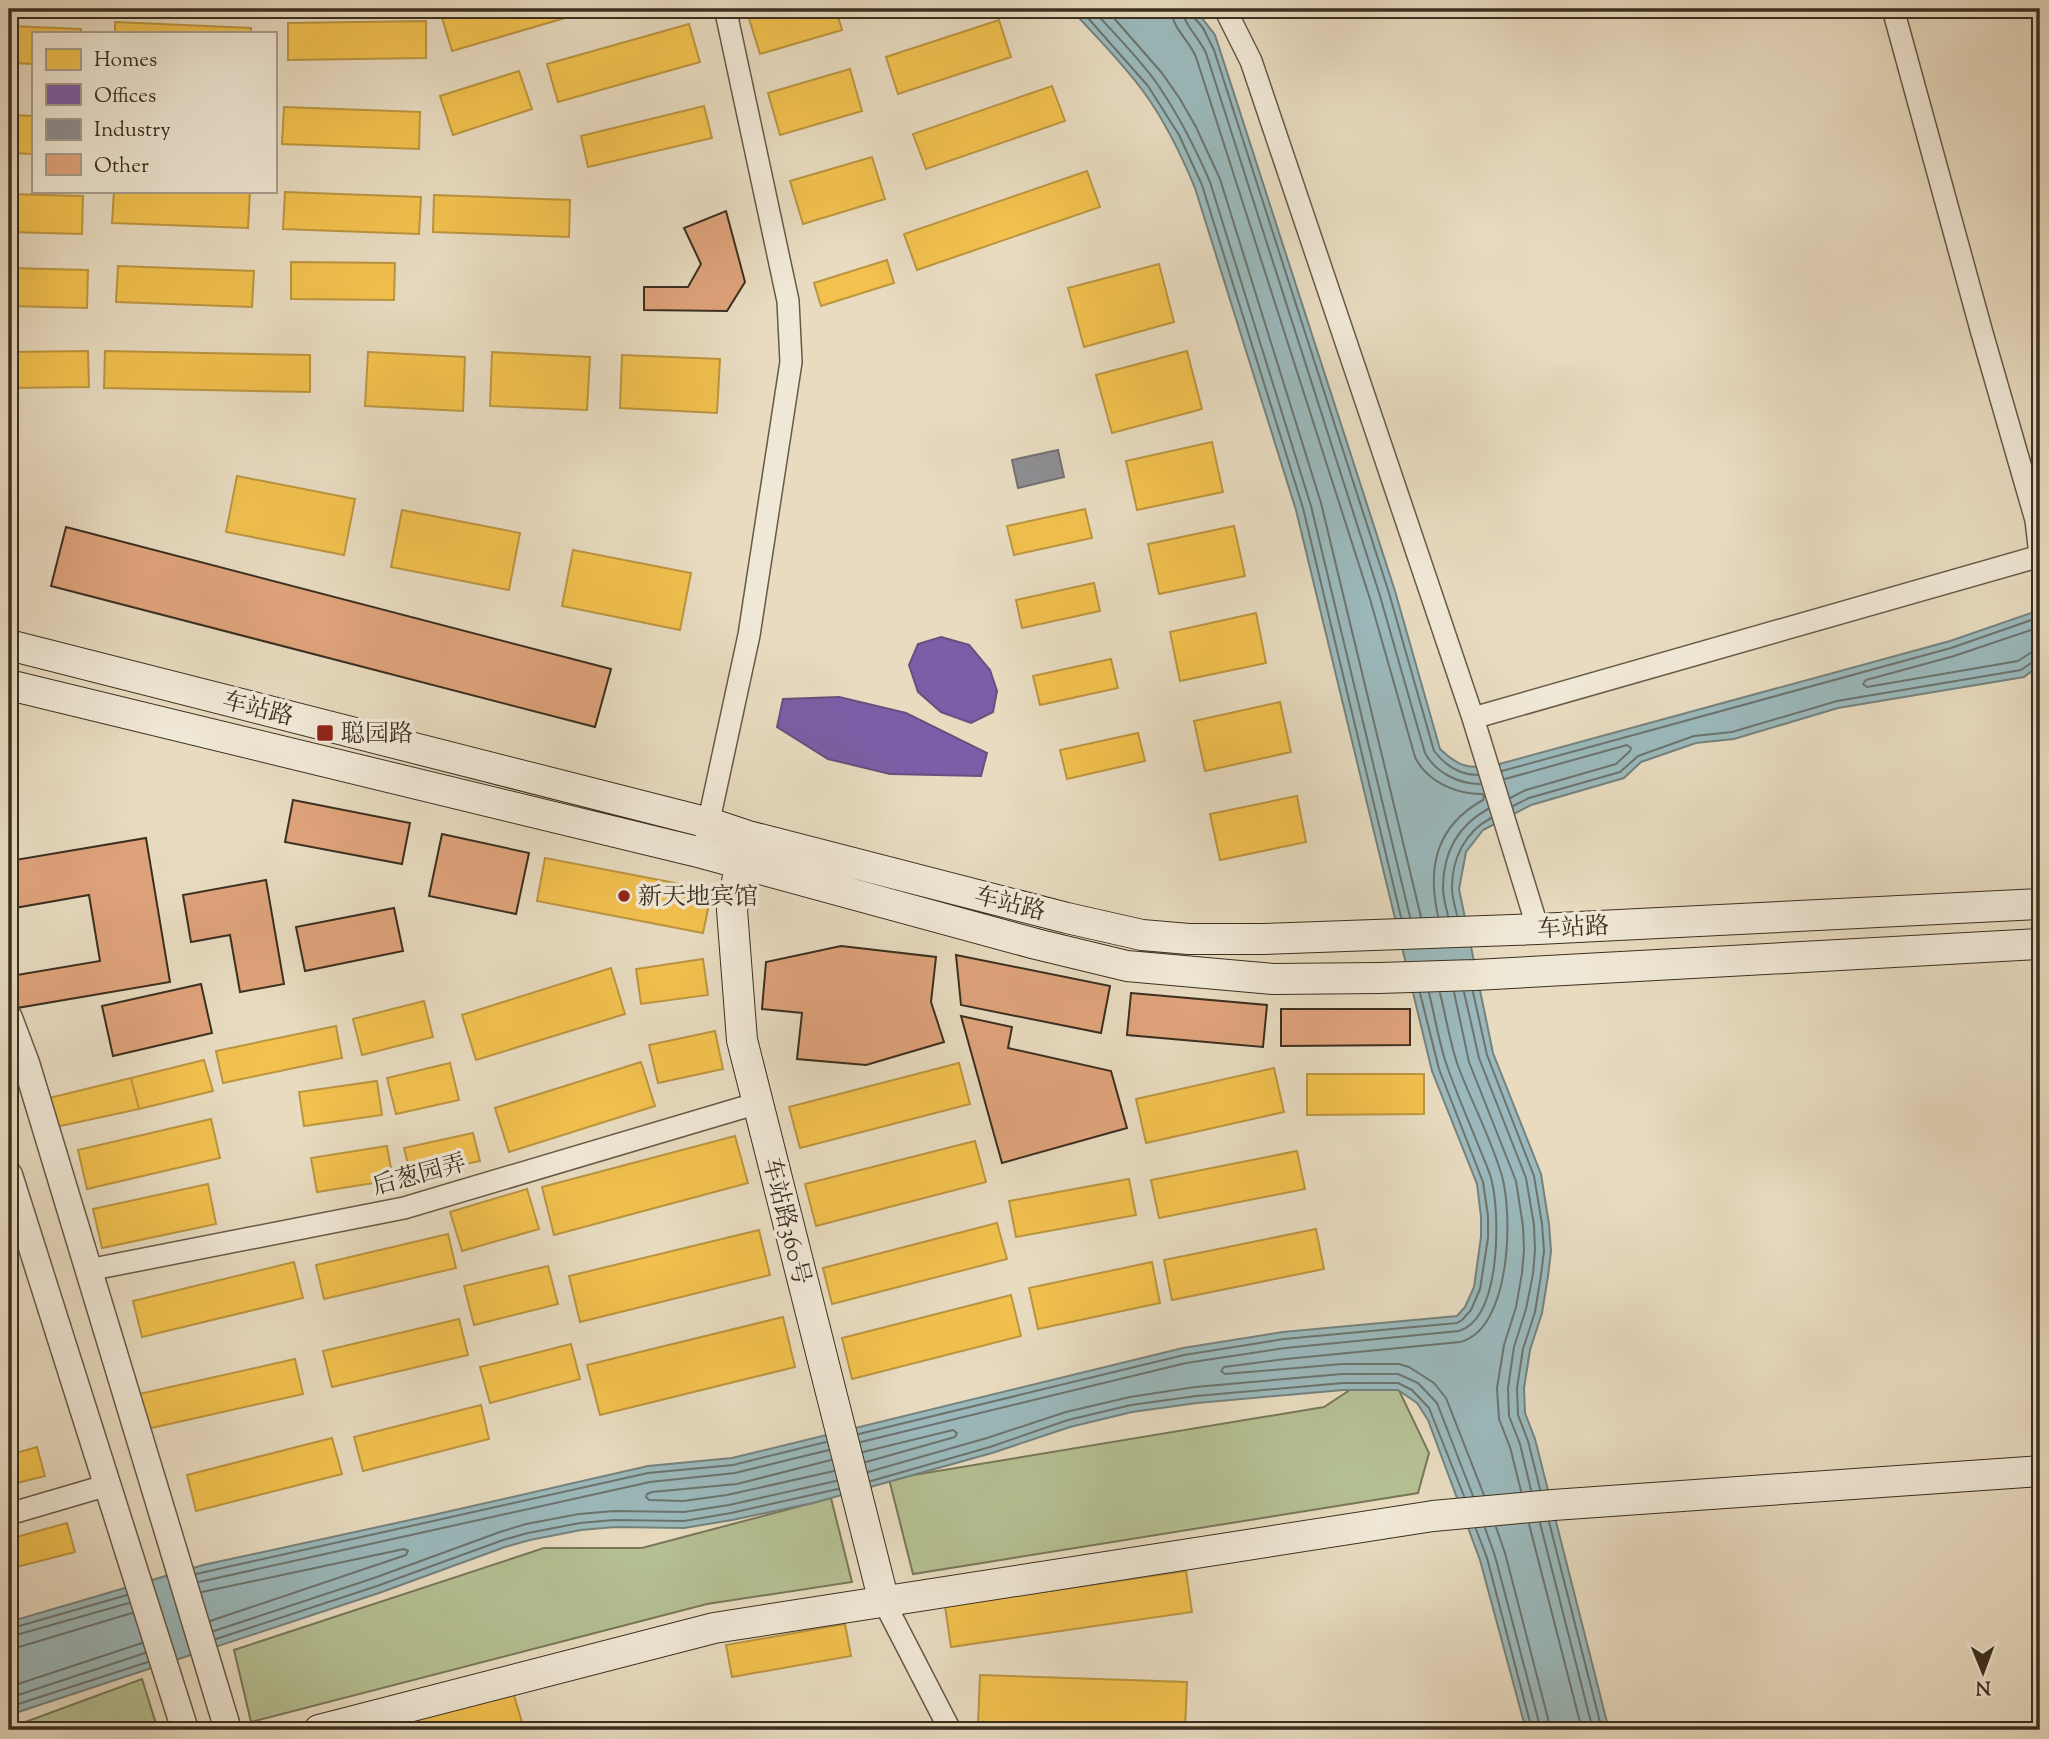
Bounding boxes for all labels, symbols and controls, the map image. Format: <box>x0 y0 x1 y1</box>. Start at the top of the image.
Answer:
legend <box>32 32 276 192</box>
text: Homes <box>94 46 157 76</box>
text: Offices <box>94 82 156 112</box>
text: Industry <box>94 116 171 146</box>
text: Other <box>94 152 149 182</box>
street label: 车站路 <box>218 685 297 735</box>
place label: 聪园路 <box>341 718 413 752</box>
marker: 聪园路 <box>315 723 335 743</box>
street label: 车站路 <box>970 880 1049 930</box>
place label: 新天地宾馆 <box>638 881 758 915</box>
marker: 新天地宾馆 <box>616 888 632 904</box>
street label: 车站路 <box>1536 910 1610 948</box>
street label: 后葱园弄 <box>369 1147 470 1205</box>
street label: 车站路360号 <box>753 1154 817 1289</box>
north arrow <box>1948 1638 2018 1708</box>
text: N <box>1975 1673 1991 1700</box>

